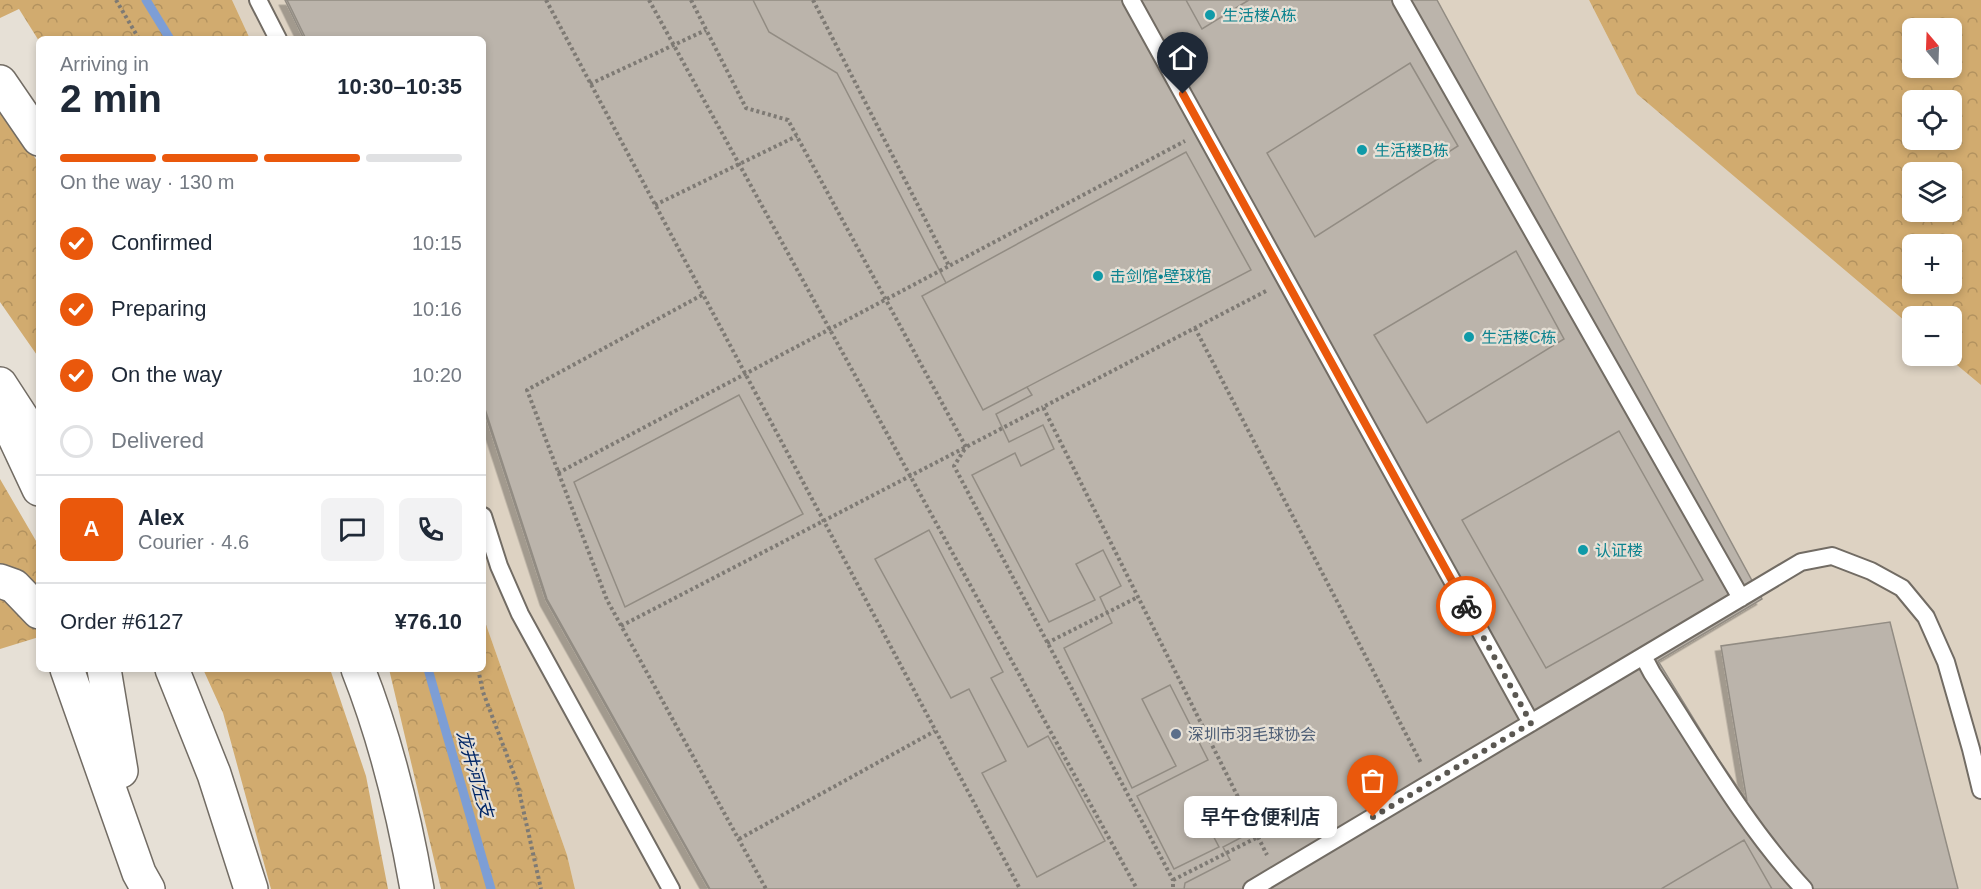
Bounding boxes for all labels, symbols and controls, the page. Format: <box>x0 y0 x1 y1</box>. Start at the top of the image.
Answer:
place label: 生活楼A栋 <box>1222 7 1297 24</box>
marker: 生活楼A栋 <box>1203 8 1217 22</box>
north arrow <box>1902 18 1962 78</box>
map controls <box>1902 18 1962 366</box>
pin <box>1157 32 1208 94</box>
icon: home <box>1166 41 1199 74</box>
text: Arriving in <box>60 53 149 75</box>
text: 10:30–10:35 <box>337 74 462 99</box>
text: 2 min <box>60 77 162 120</box>
button: locate <box>1902 90 1962 150</box>
place label: 生活楼B栋 <box>1374 142 1449 159</box>
marker: 生活楼B栋 <box>1355 143 1369 157</box>
button: layers <box>1902 162 1962 222</box>
text: On the way · 130 m <box>60 171 235 193</box>
icon: check <box>60 227 93 260</box>
text: Confirmed <box>111 230 212 255</box>
text: 10:15 <box>412 232 462 254</box>
button: + <box>1902 234 1962 294</box>
place label: 击剑馆•壁球馆 <box>1110 268 1212 285</box>
marker: 击剑馆•壁球馆 <box>1091 269 1105 283</box>
icon: check <box>60 293 93 326</box>
text: Preparing <box>111 296 206 321</box>
text: 10:16 <box>412 298 462 320</box>
button: − <box>1902 306 1962 366</box>
place label: 生活楼C栋 <box>1481 329 1557 346</box>
marker: 生活楼C栋 <box>1462 330 1476 344</box>
icon: check <box>60 359 93 392</box>
text: On the way <box>111 362 222 387</box>
text: 10:20 <box>412 364 462 386</box>
text: Delivered <box>111 428 204 453</box>
button: chat <box>321 498 384 561</box>
button: phone <box>399 498 462 561</box>
text: Alex <box>138 505 184 530</box>
text: A <box>84 516 99 541</box>
text: Courier · 4.6 <box>138 531 249 553</box>
place label: 认证楼 <box>1595 542 1643 559</box>
marker: 认证楼 <box>1576 543 1590 557</box>
courier <box>1436 576 1496 636</box>
icon: bike <box>1450 590 1483 623</box>
text: Order #6127 <box>60 609 184 634</box>
text: ¥76.10 <box>395 609 462 634</box>
place label: 深圳市羽毛球协会 <box>1188 726 1316 743</box>
marker: 深圳市羽毛球协会 <box>1169 727 1183 741</box>
water label: 龙井河左支 <box>453 728 498 822</box>
pin <box>1347 755 1398 817</box>
icon: bag <box>1356 764 1389 797</box>
callout: 早午仓便利店 <box>1184 796 1337 838</box>
text: 早午仓便利店 <box>1201 806 1321 828</box>

